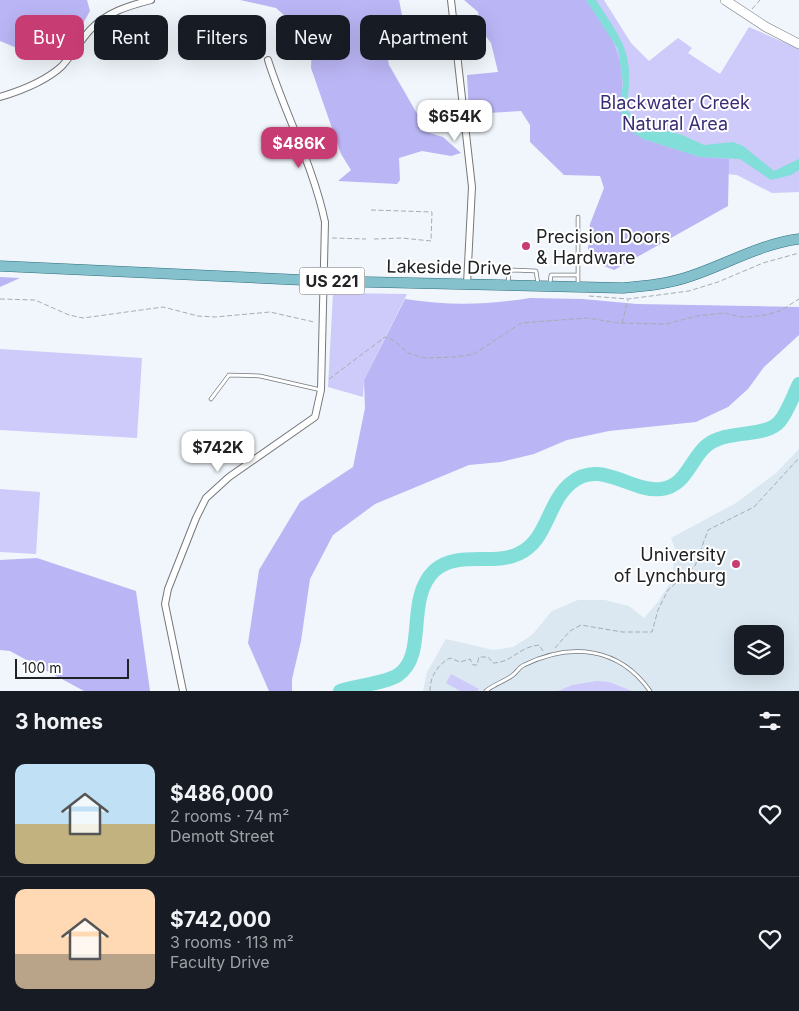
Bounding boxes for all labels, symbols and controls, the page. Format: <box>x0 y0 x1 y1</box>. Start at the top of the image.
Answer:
chip: Buy <box>15 15 84 60</box>
chip: Rent <box>94 15 168 60</box>
chip: Filters <box>178 15 266 60</box>
chip: New <box>276 15 350 60</box>
chip: Apartment <box>360 15 486 60</box>
park label: Blackwater Creek Natural Area <box>600 92 750 134</box>
pin: $654K <box>420 100 490 142</box>
text: $654K <box>428 106 482 126</box>
pin: $486K <box>264 126 334 169</box>
text: $486K <box>272 133 326 153</box>
place label: Precision Doors & Hardware <box>536 226 670 268</box>
marker: Precision Doors & Hardware <box>520 240 532 252</box>
street label: Lakeside Drive <box>386 255 512 279</box>
road number: US 221 <box>300 268 364 294</box>
pin: $742K <box>183 430 253 473</box>
text: $742K <box>192 437 244 457</box>
place label: University of Lynchburg <box>614 544 726 586</box>
marker: University of Lynchburg <box>730 558 742 570</box>
map controls <box>734 625 784 675</box>
button: layers <box>734 625 784 675</box>
scale bar <box>15 656 129 679</box>
text: 100 m <box>22 659 62 676</box>
icon: filters <box>756 707 784 735</box>
text: 3 homes <box>15 709 103 734</box>
text: $486,000 <box>170 781 274 806</box>
icon: home <box>55 784 115 844</box>
icon: heart <box>756 800 784 828</box>
text: 2 rooms · 74 m² <box>170 806 289 826</box>
text: Demott Street <box>170 826 274 846</box>
text: $742,000 <box>170 907 271 932</box>
icon: home <box>55 909 115 969</box>
icon: heart <box>756 925 784 953</box>
text: 3 rooms · 113 m² <box>170 932 294 952</box>
text: Faculty Drive <box>170 952 270 972</box>

